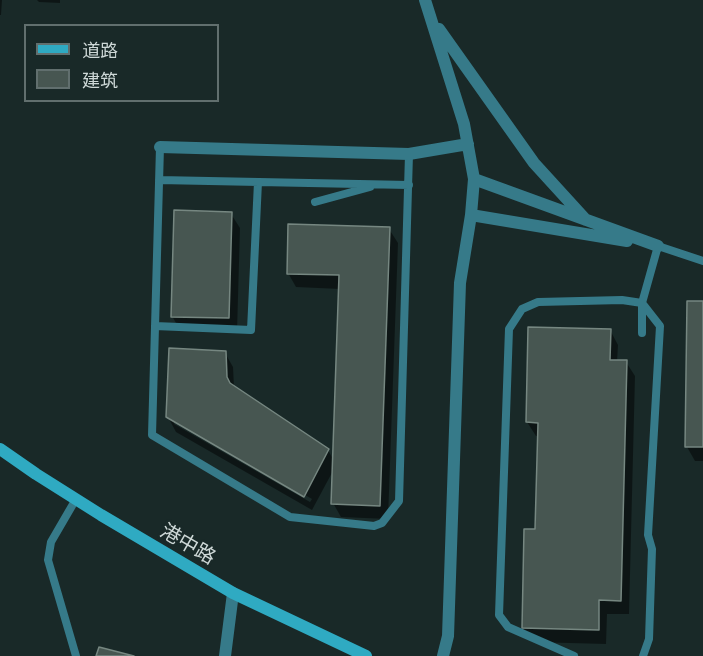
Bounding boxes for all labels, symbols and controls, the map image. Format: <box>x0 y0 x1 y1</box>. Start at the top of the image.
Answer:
legend <box>24 24 219 102</box>
text: 道路 <box>82 40 118 60</box>
text: 建筑 <box>82 70 118 90</box>
street label: 港中路 <box>156 519 220 569</box>

